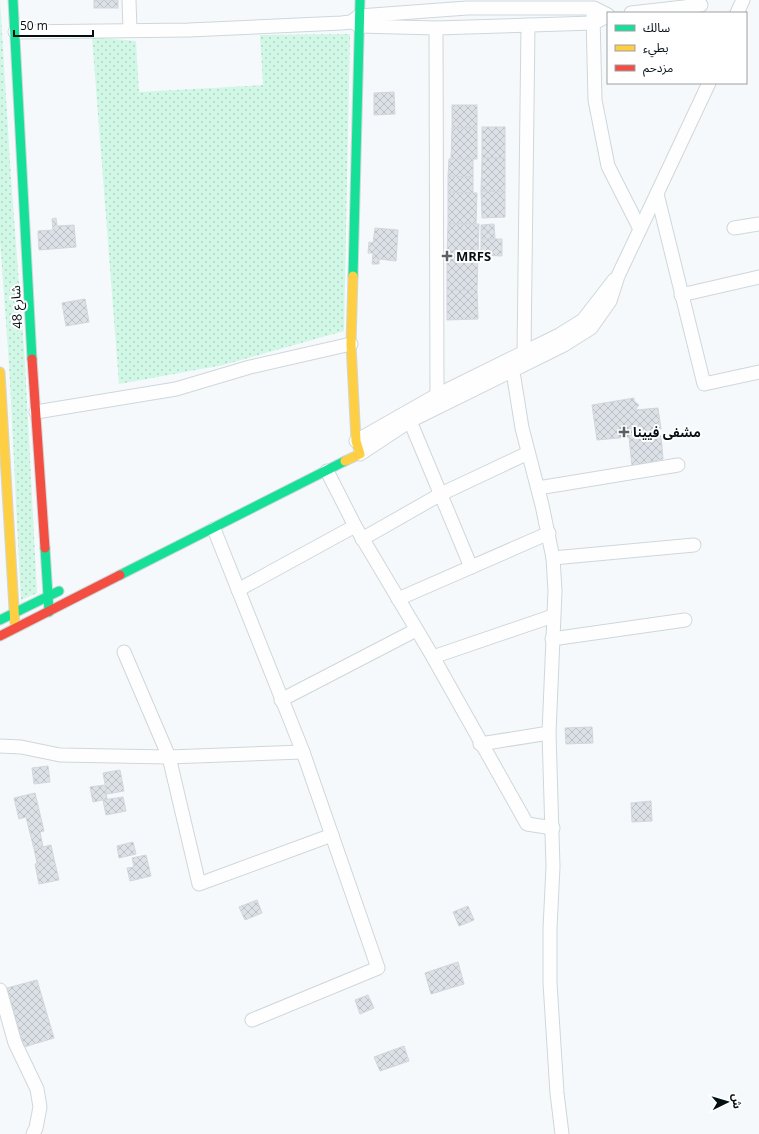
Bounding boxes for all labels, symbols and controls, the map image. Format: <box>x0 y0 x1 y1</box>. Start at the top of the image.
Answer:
scale bar <box>14 12 93 38</box>
legend <box>607 12 747 84</box>
text: 50 m <box>20 17 48 34</box>
text: سالك <box>643 19 670 36</box>
text: بطيء <box>643 39 669 58</box>
text: مزدحم <box>643 59 673 77</box>
place label: MRFS <box>456 247 491 265</box>
marker: MRFS <box>441 250 453 262</box>
street label: 48 شارع <box>6 285 28 329</box>
place label: مشفى فيينا <box>633 423 701 441</box>
marker: مشفى فيينا <box>618 426 630 438</box>
north arrow <box>707 1082 747 1122</box>
text: ش <box>729 1093 746 1109</box>

